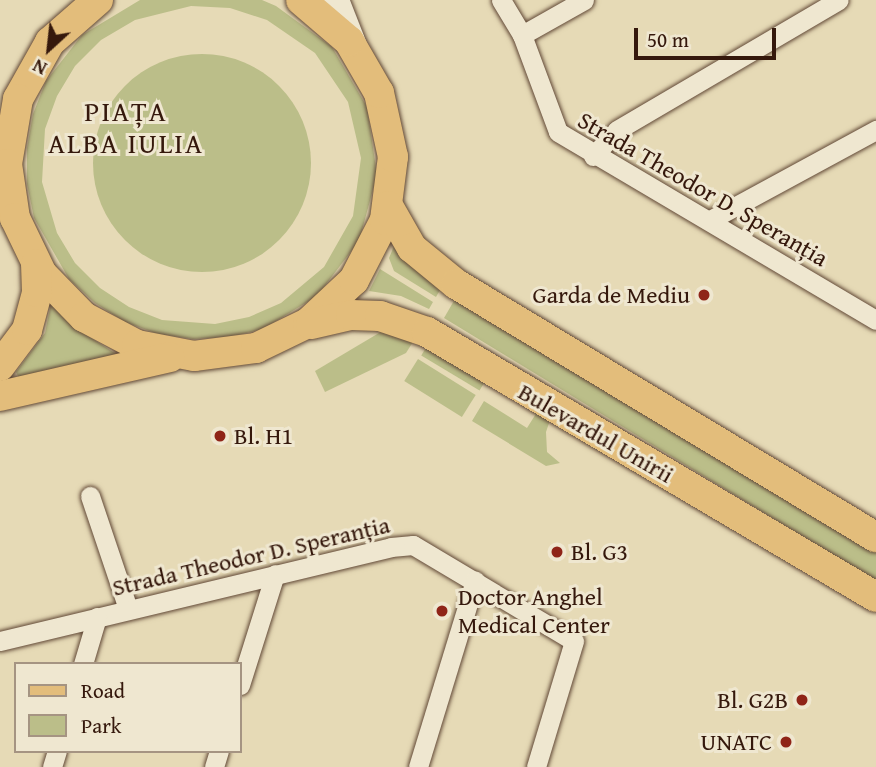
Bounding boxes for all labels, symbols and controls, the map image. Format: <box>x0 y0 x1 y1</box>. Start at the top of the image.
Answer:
north arrow <box>14 14 84 84</box>
scale bar <box>638 14 780 58</box>
text: 50 m <box>647 24 689 55</box>
text: N <box>27 52 51 83</box>
district label: PIAȚA ALBA IULIA <box>49 94 203 160</box>
street label: Strada Theodor D. Speranția <box>573 106 833 272</box>
place label: Garda de Mediu <box>533 281 690 309</box>
marker: Garda de Mediu <box>696 287 712 303</box>
street label: Bulevardul Unirii <box>513 377 679 489</box>
place label: Bl. H1 <box>234 422 293 450</box>
marker: Bl. H1 <box>212 428 228 444</box>
street label: Strada Theodor D. Speranția <box>109 510 393 602</box>
place label: Bl. G3 <box>571 538 628 566</box>
marker: Bl. G3 <box>549 544 565 560</box>
place label: Doctor Anghel Medical Center <box>458 583 610 639</box>
marker: Doctor Anghel Medical Center <box>432 601 452 621</box>
legend <box>14 662 242 753</box>
text: Road <box>81 675 125 706</box>
place label: Bl. G2B <box>717 686 788 714</box>
marker: Bl. G2B <box>794 692 810 708</box>
text: Park <box>81 710 122 741</box>
place label: UNATC <box>701 728 772 756</box>
marker: UNATC <box>778 734 794 750</box>

